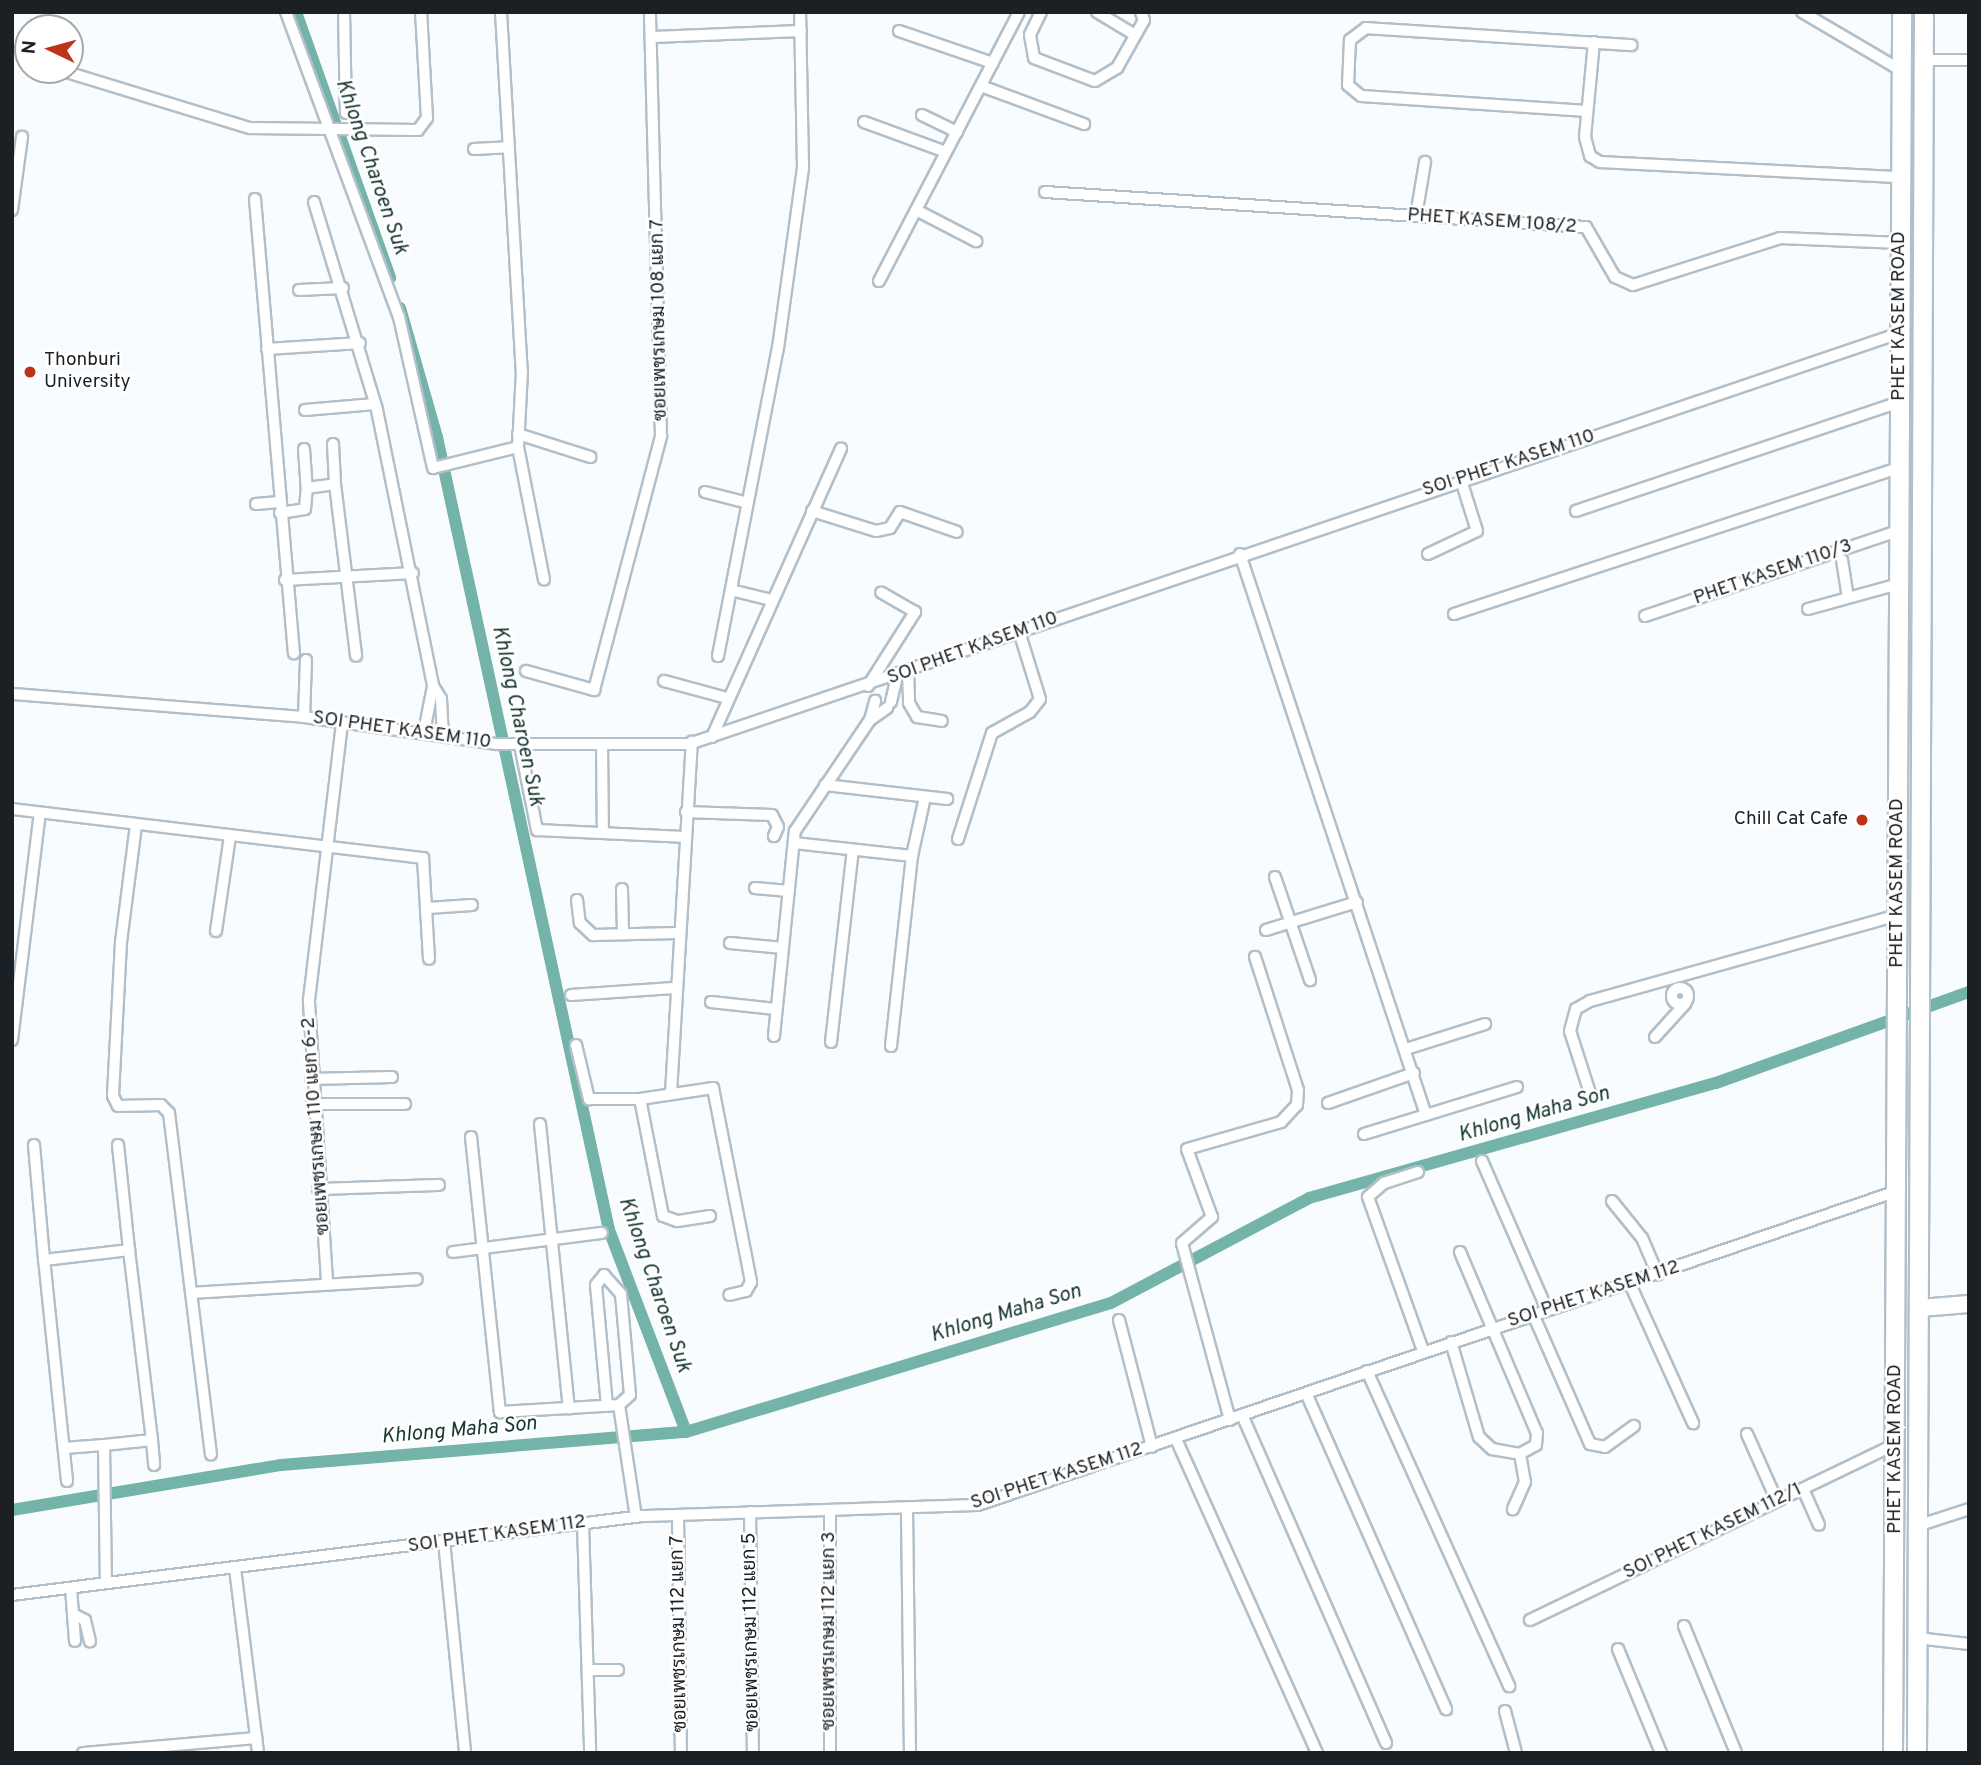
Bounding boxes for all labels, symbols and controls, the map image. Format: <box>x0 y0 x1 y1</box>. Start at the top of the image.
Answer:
north arrow <box>14 14 84 84</box>
text: N <box>18 39 43 55</box>
water label: Khlong Charoen Suk <box>329 76 413 258</box>
street label: PHET KASEM 108/2 <box>1406 205 1578 239</box>
street label: ซอยเพชรเกษม 108 แยก 7 <box>647 219 673 421</box>
street label: PHET KASEM ROAD <box>1889 231 1911 401</box>
place label: Thonburi University <box>44 350 130 394</box>
marker: Thonburi University <box>22 364 38 380</box>
street label: SOI PHET KASEM 110 <box>1419 425 1599 503</box>
street label: PHET KASEM 110/3 <box>1691 535 1855 611</box>
street label: SOI PHET KASEM 110 <box>884 607 1062 691</box>
water label: Khlong Charoen Suk <box>486 623 548 809</box>
street label: SOI PHET KASEM 110 <box>311 707 493 755</box>
street label: PHET KASEM ROAD <box>1887 798 1909 968</box>
place label: Chill Cat Cafe <box>1734 809 1848 831</box>
marker: Chill Cat Cafe <box>1854 812 1870 828</box>
street label: ซอยเพชรเกษม 110 แยก 6-2 <box>298 1016 336 1236</box>
water label: Khlong Maha Son <box>1455 1081 1613 1149</box>
water label: Khlong Charoen Suk <box>612 1194 696 1376</box>
street label: SOI PHET KASEM 112 <box>1505 1256 1683 1334</box>
water label: Khlong Maha Son <box>928 1279 1084 1349</box>
street label: PHET KASEM ROAD <box>1885 1364 1907 1534</box>
water label: Khlong Maha Son <box>380 1412 538 1450</box>
street label: SOI PHET KASEM 112 <box>968 1438 1146 1516</box>
street label: SOI PHET KASEM 112/1 <box>1620 1479 1806 1585</box>
street label: SOI PHET KASEM 112 <box>406 1511 588 1559</box>
street label: ซอยเพชรเกษม 112 แยก 5 <box>739 1532 765 1732</box>
street label: ซอยเพชรเกษม 112 แยก 3 <box>819 1532 841 1730</box>
street label: ซอยเพชรเกษม 112 แยก 7 <box>667 1535 693 1733</box>

